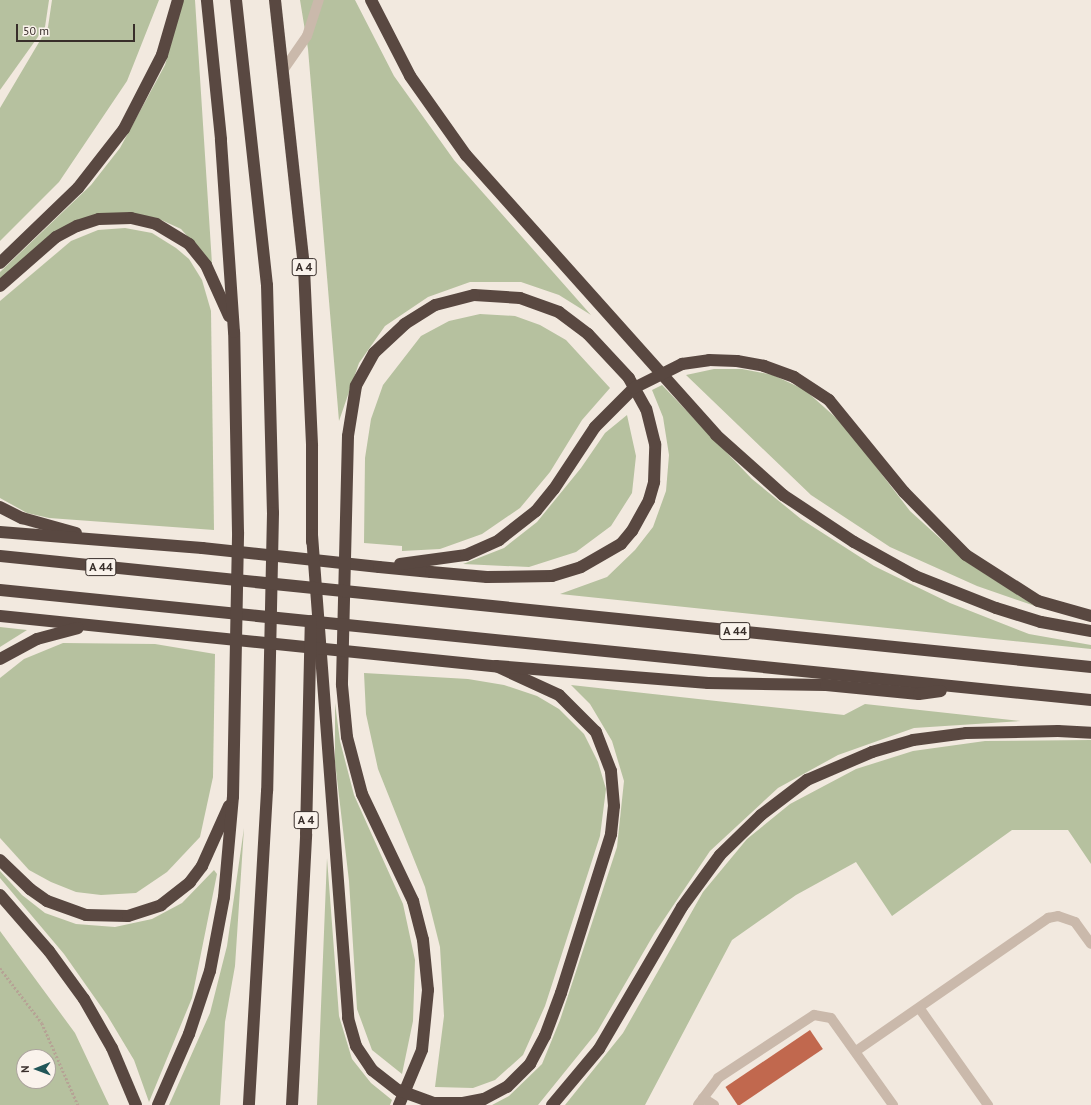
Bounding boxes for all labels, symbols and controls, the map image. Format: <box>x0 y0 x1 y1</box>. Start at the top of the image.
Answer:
scale bar <box>18 16 137 42</box>
text: 50 m <box>23 23 49 38</box>
road number: A 4 <box>291 257 317 277</box>
road number: A 44 <box>85 557 117 577</box>
road number: A 44 <box>719 621 751 641</box>
road number: A 4 <box>293 810 319 830</box>
north arrow <box>16 1049 56 1089</box>
text: N <box>18 1065 32 1073</box>

